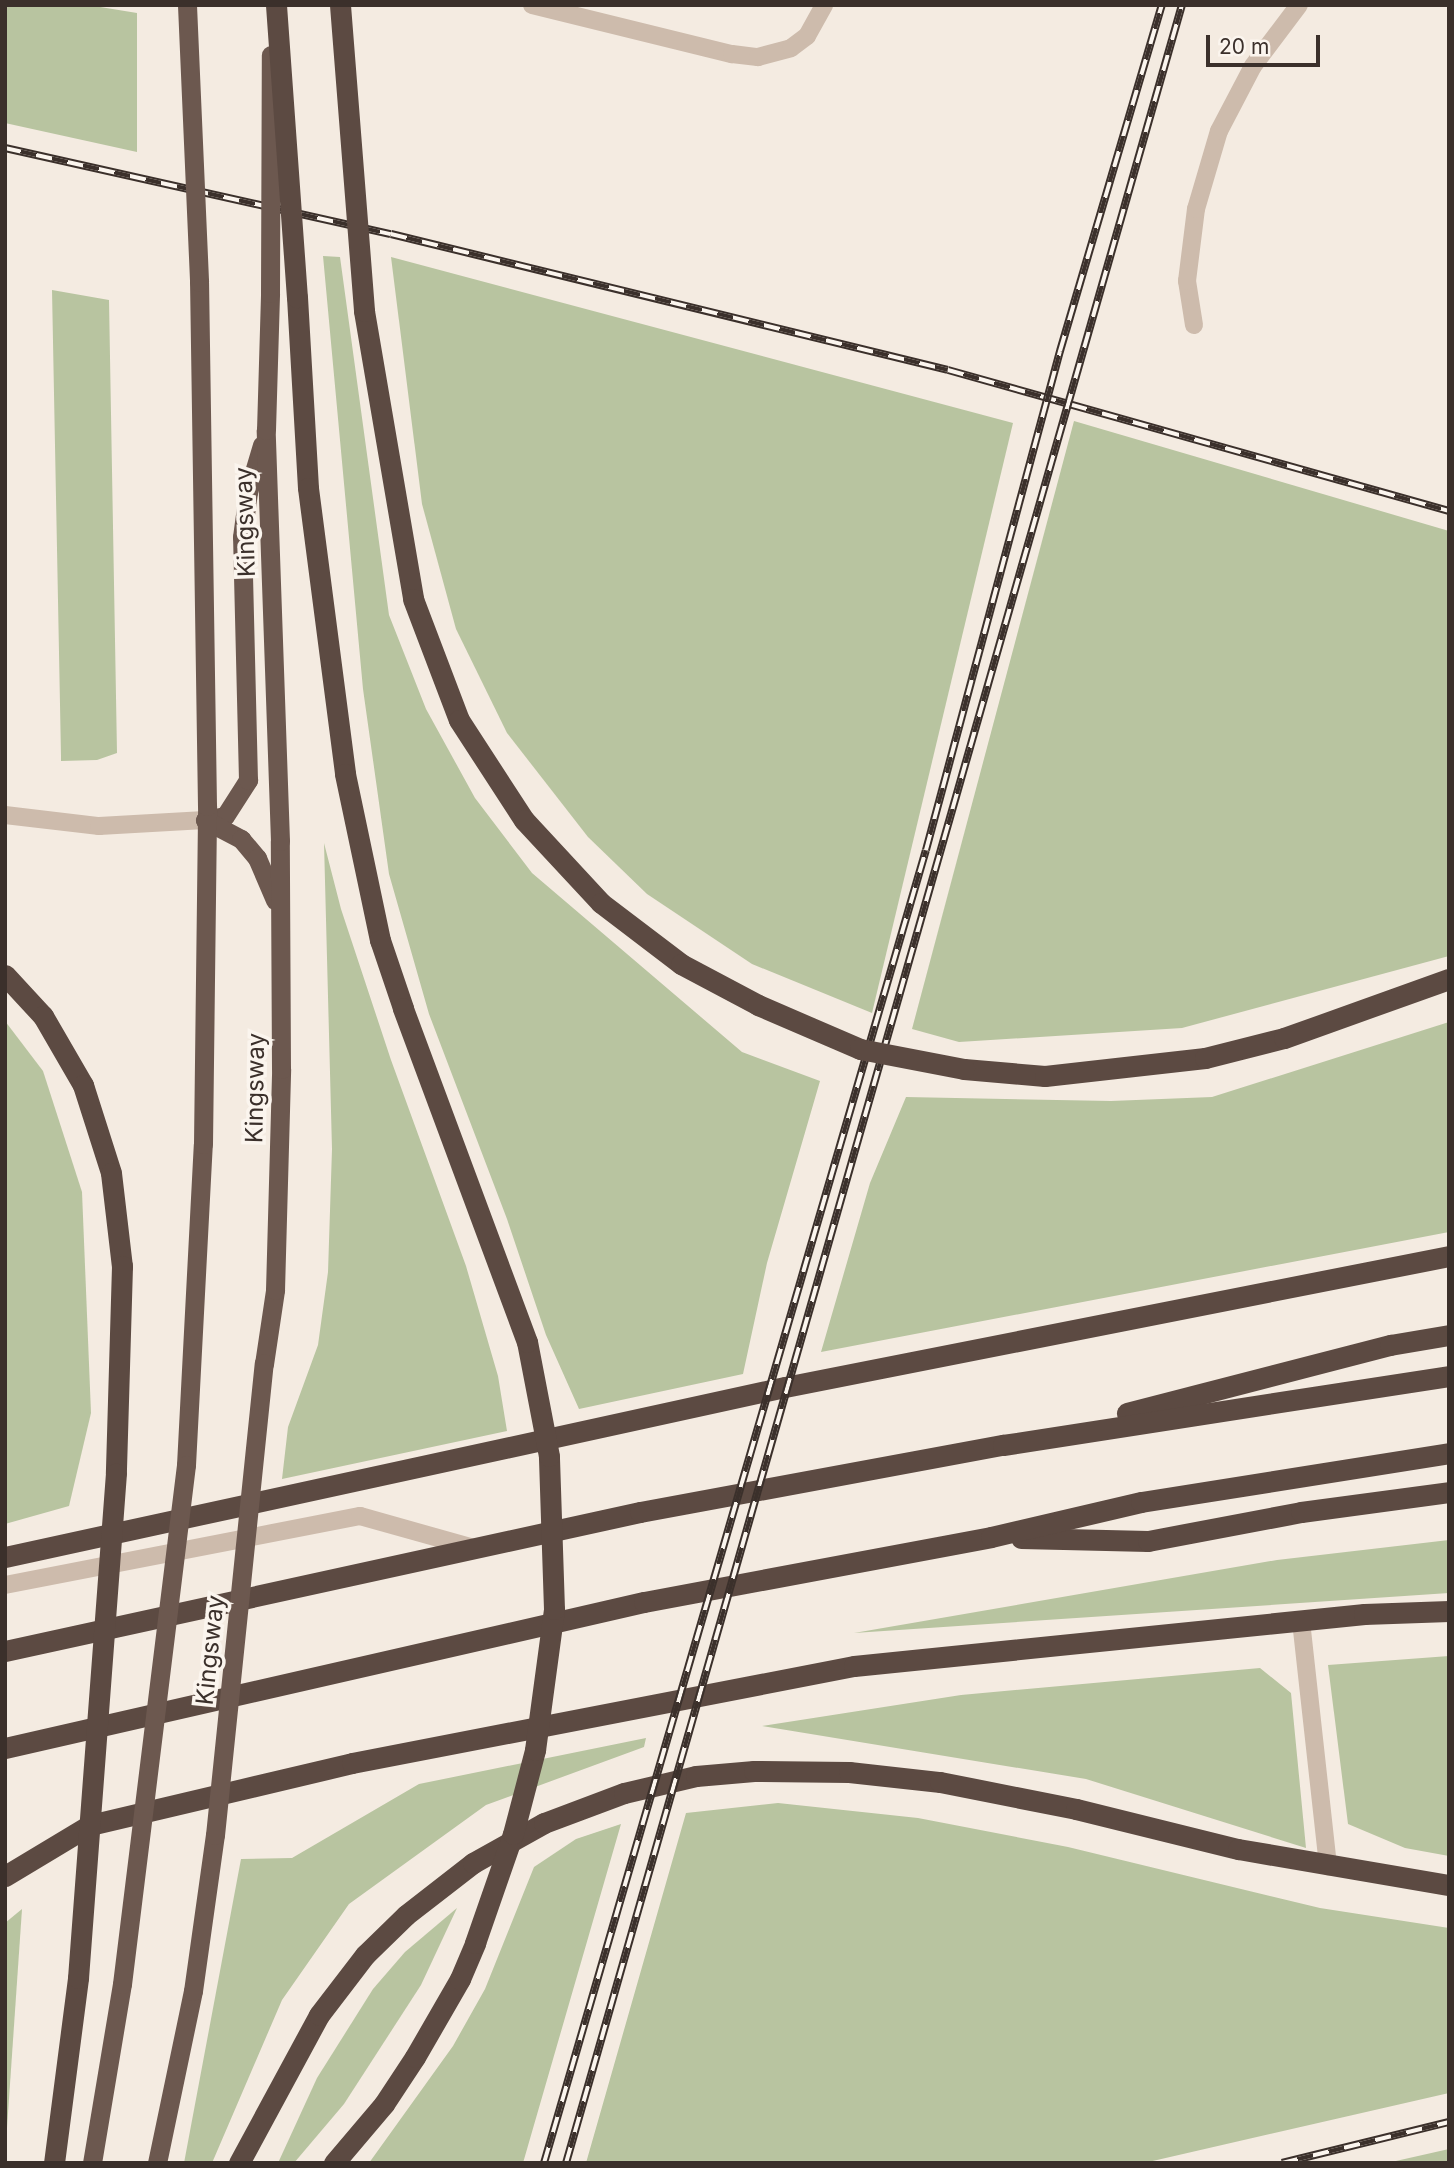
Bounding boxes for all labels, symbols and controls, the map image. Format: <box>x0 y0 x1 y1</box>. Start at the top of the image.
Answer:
scale bar <box>1209 21 1323 65</box>
text: 20 m <box>1219 34 1269 59</box>
street label: Kingsway <box>229 466 261 578</box>
street label: Kingsway <box>240 1033 270 1143</box>
street label: Kingsway <box>190 1594 230 1706</box>

